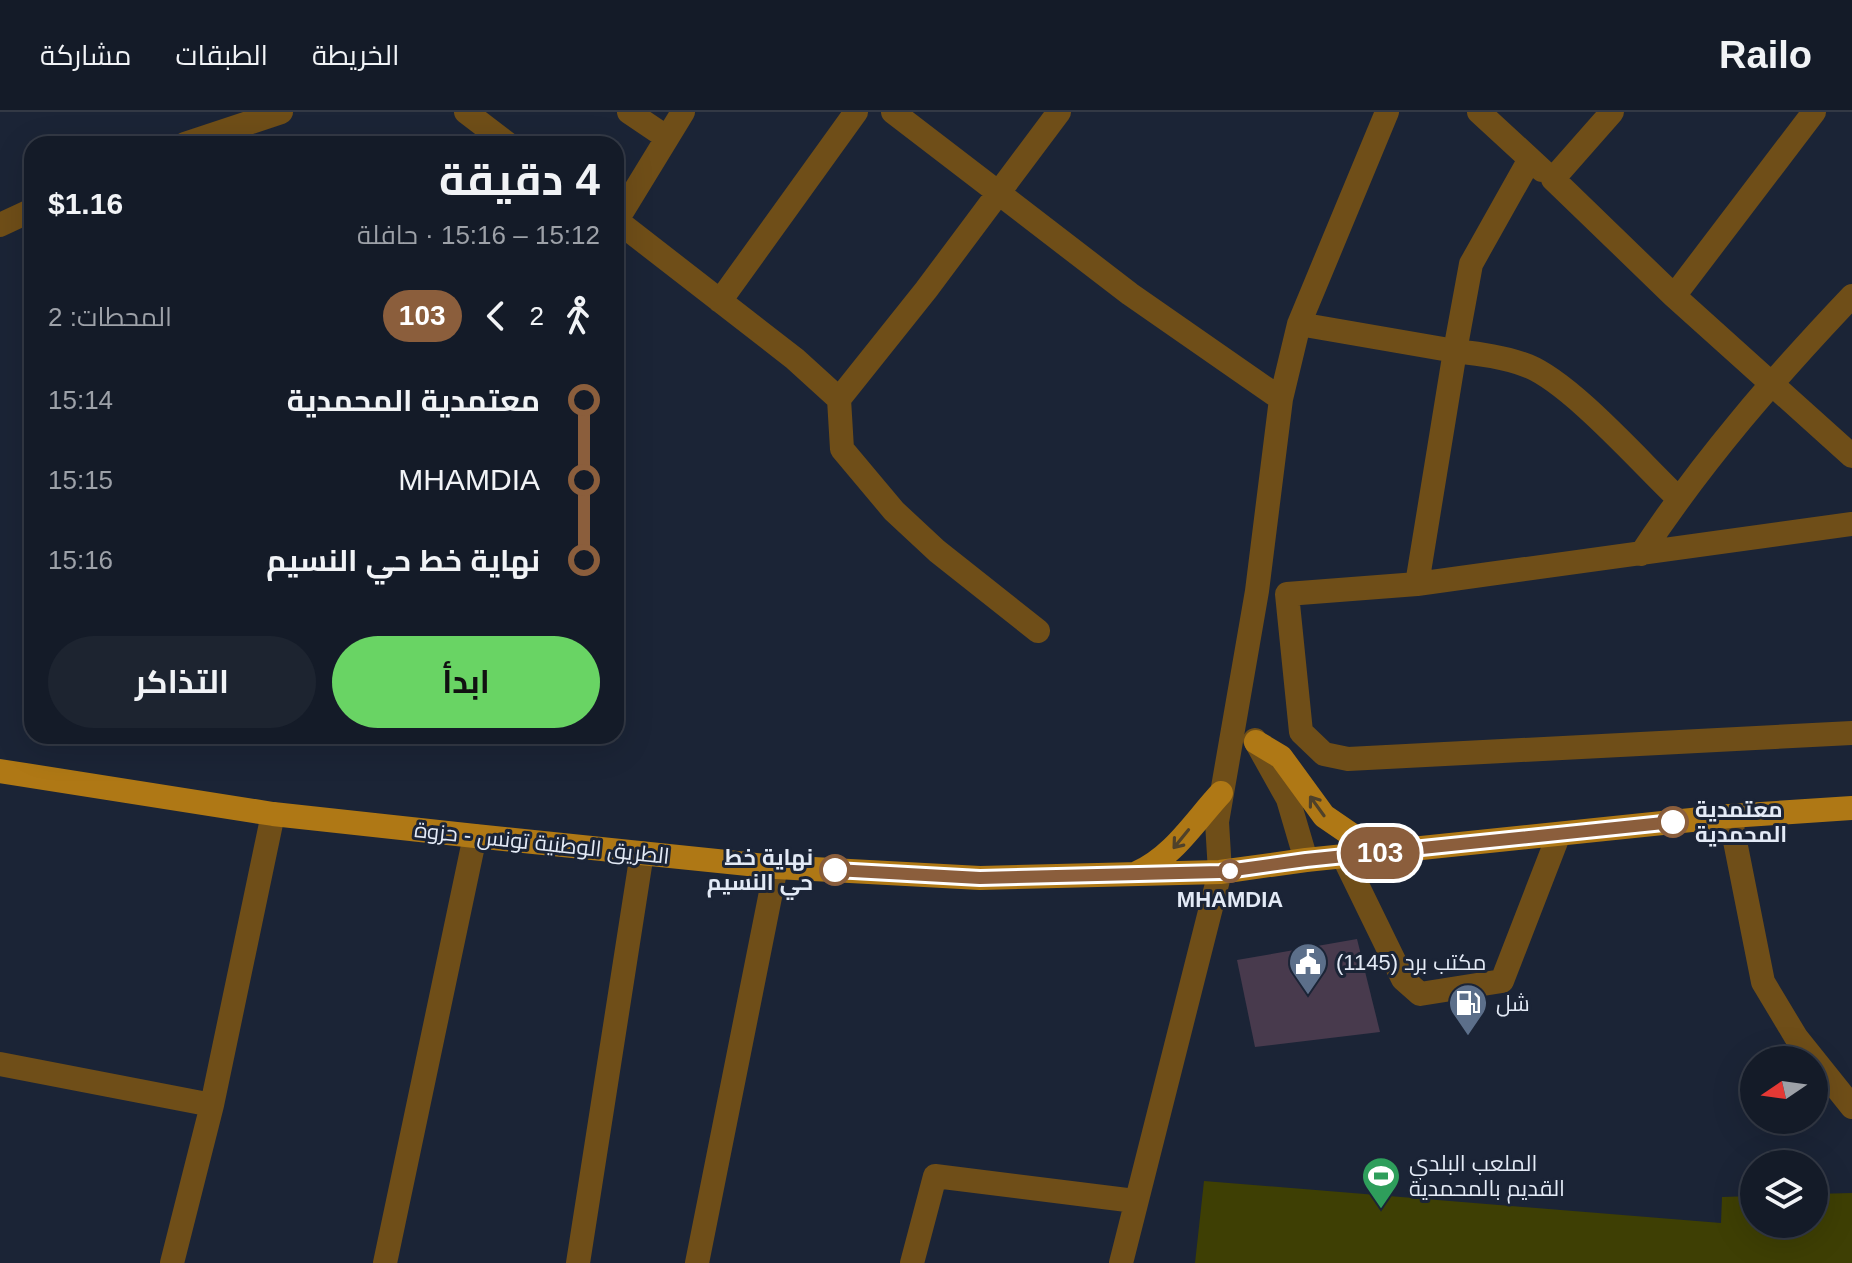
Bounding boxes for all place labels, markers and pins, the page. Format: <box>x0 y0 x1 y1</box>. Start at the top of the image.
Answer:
place label: معتمدية المحمدية <box>1695 797 1787 847</box>
marker: معتمدية المحمدية <box>1658 807 1688 837</box>
place label: نهاية خط حي النسيم <box>707 845 813 900</box>
marker: نهاية خط حي النسيم <box>820 855 850 885</box>
marker: MHAMDIA <box>1219 860 1241 882</box>
place label: MHAMDIA <box>1177 887 1283 912</box>
public building icon: مكتب برد (1145) <box>1287 941 1329 996</box>
place label: مكتب برد (1145) <box>1336 950 1486 975</box>
fuel station icon: شل <box>1447 982 1489 1037</box>
place label: شل <box>1496 991 1530 1017</box>
place label: الملعب البلدي القديم بالمحمدية <box>1409 1151 1565 1204</box>
sports icon: الملعب البلدي القديم بالمحمدية <box>1360 1155 1402 1210</box>

